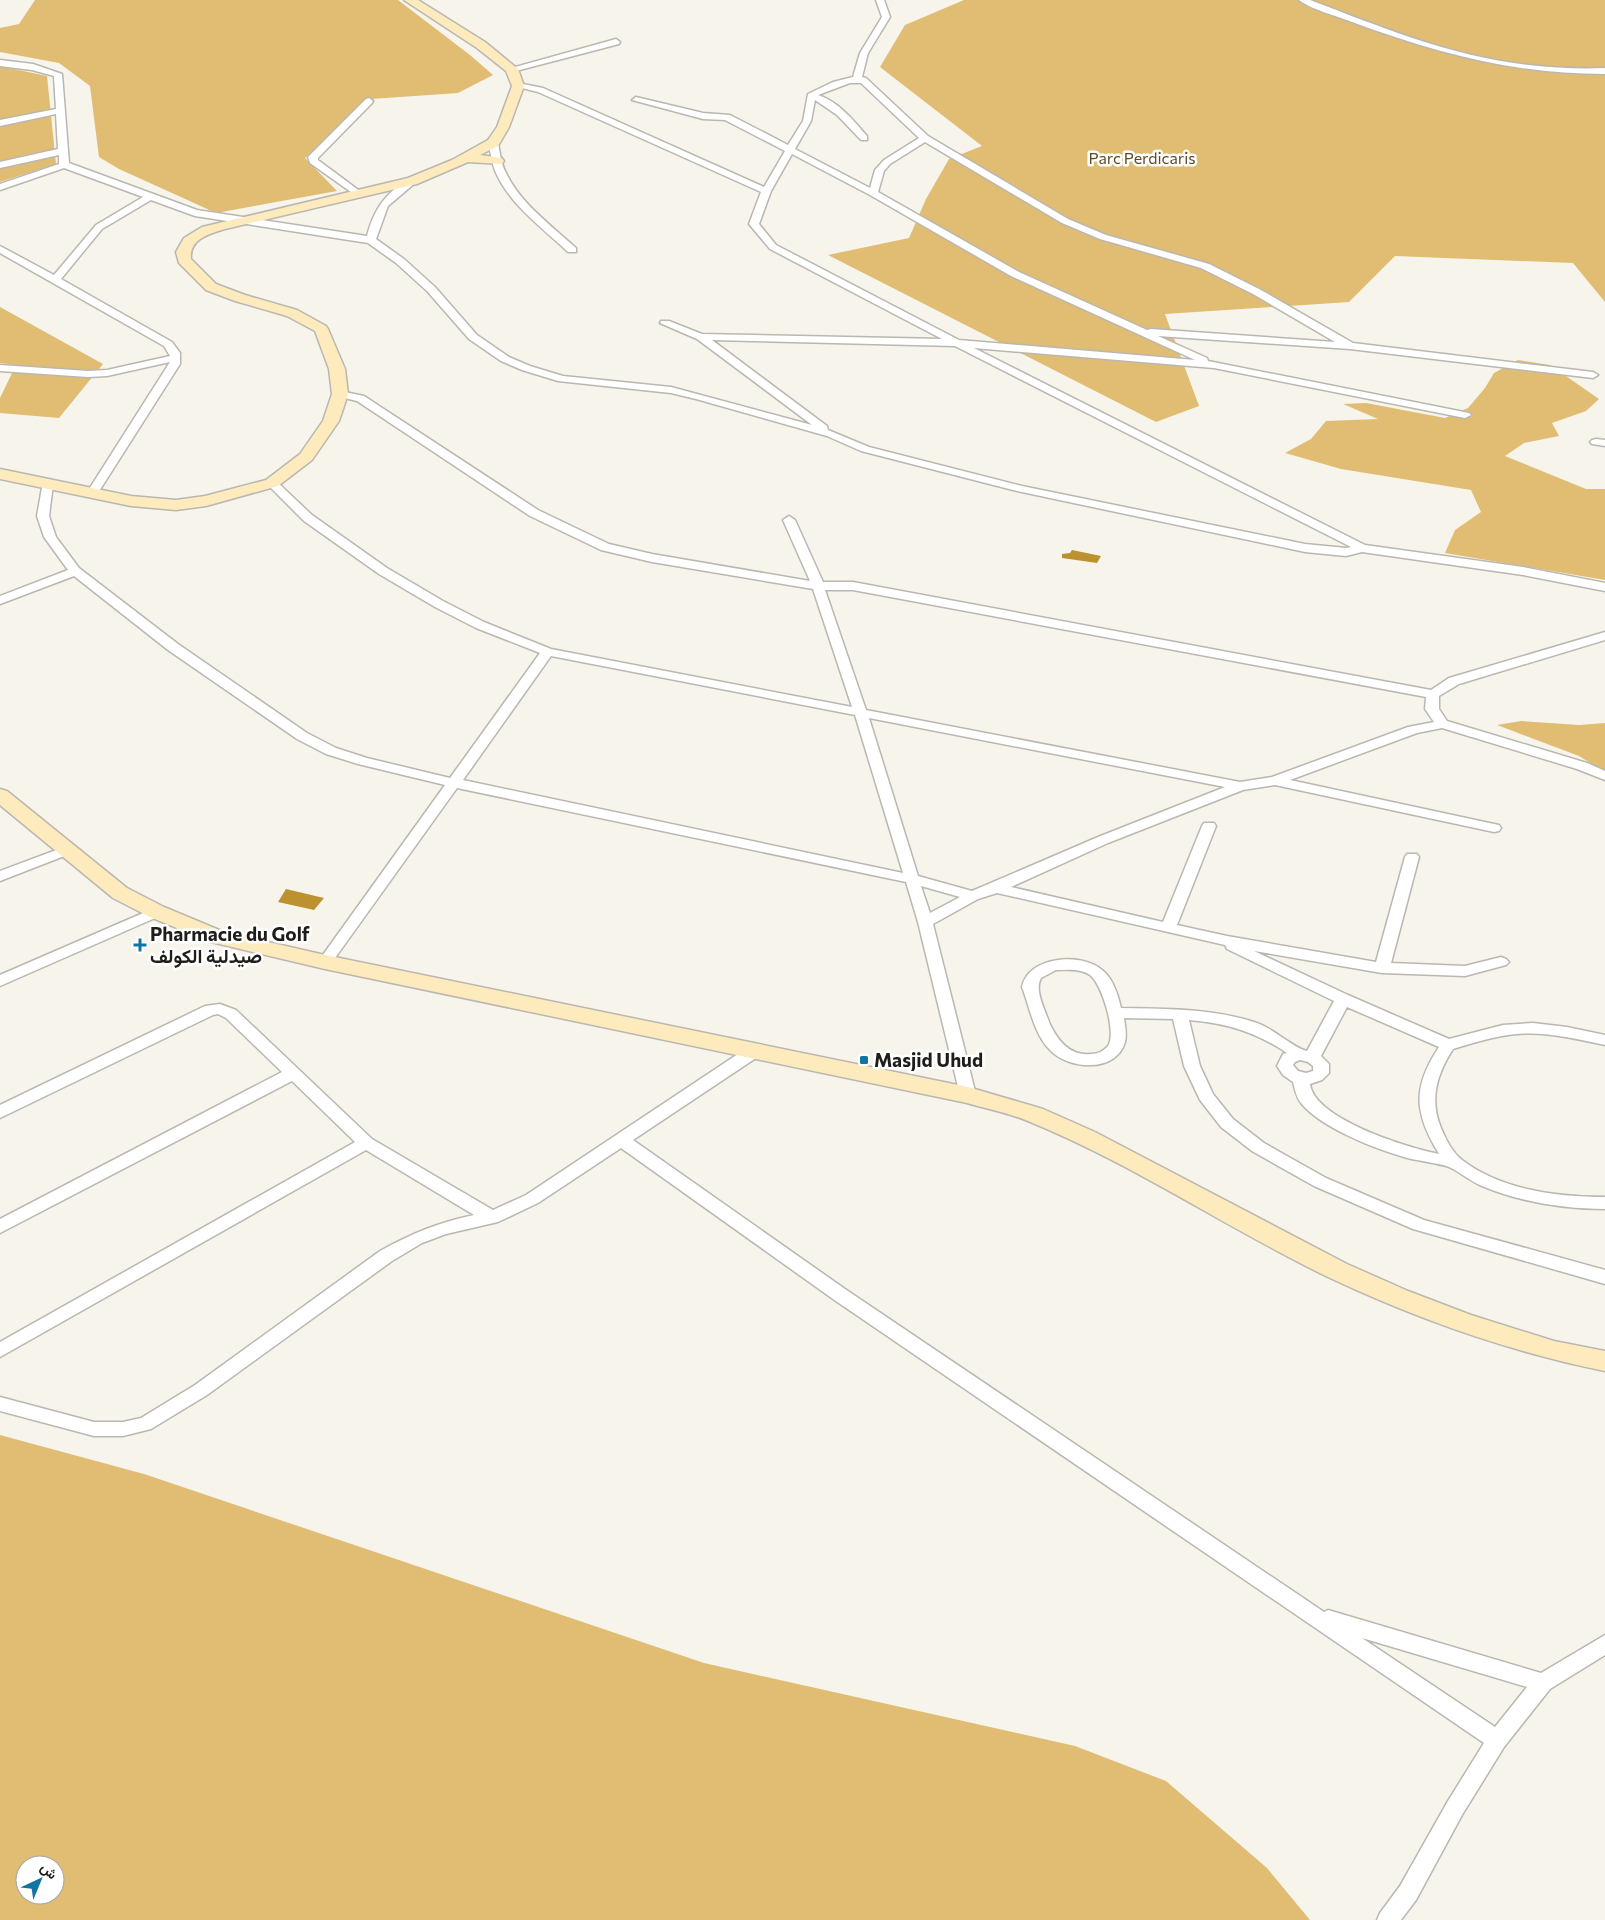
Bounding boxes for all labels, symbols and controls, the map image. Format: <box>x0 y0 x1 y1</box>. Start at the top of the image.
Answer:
park label: Parc Perdicaris <box>1088 148 1196 167</box>
place label: Pharmacie du Golf صيدلية الكولف <box>150 922 310 969</box>
marker: Pharmacie du Golf صيدلية الكولف <box>134 939 146 951</box>
place label: Masjid Uhud <box>874 1048 983 1071</box>
marker: Masjid Uhud <box>858 1054 870 1066</box>
north arrow <box>15 1855 65 1905</box>
text: ش <box>37 1858 61 1883</box>

